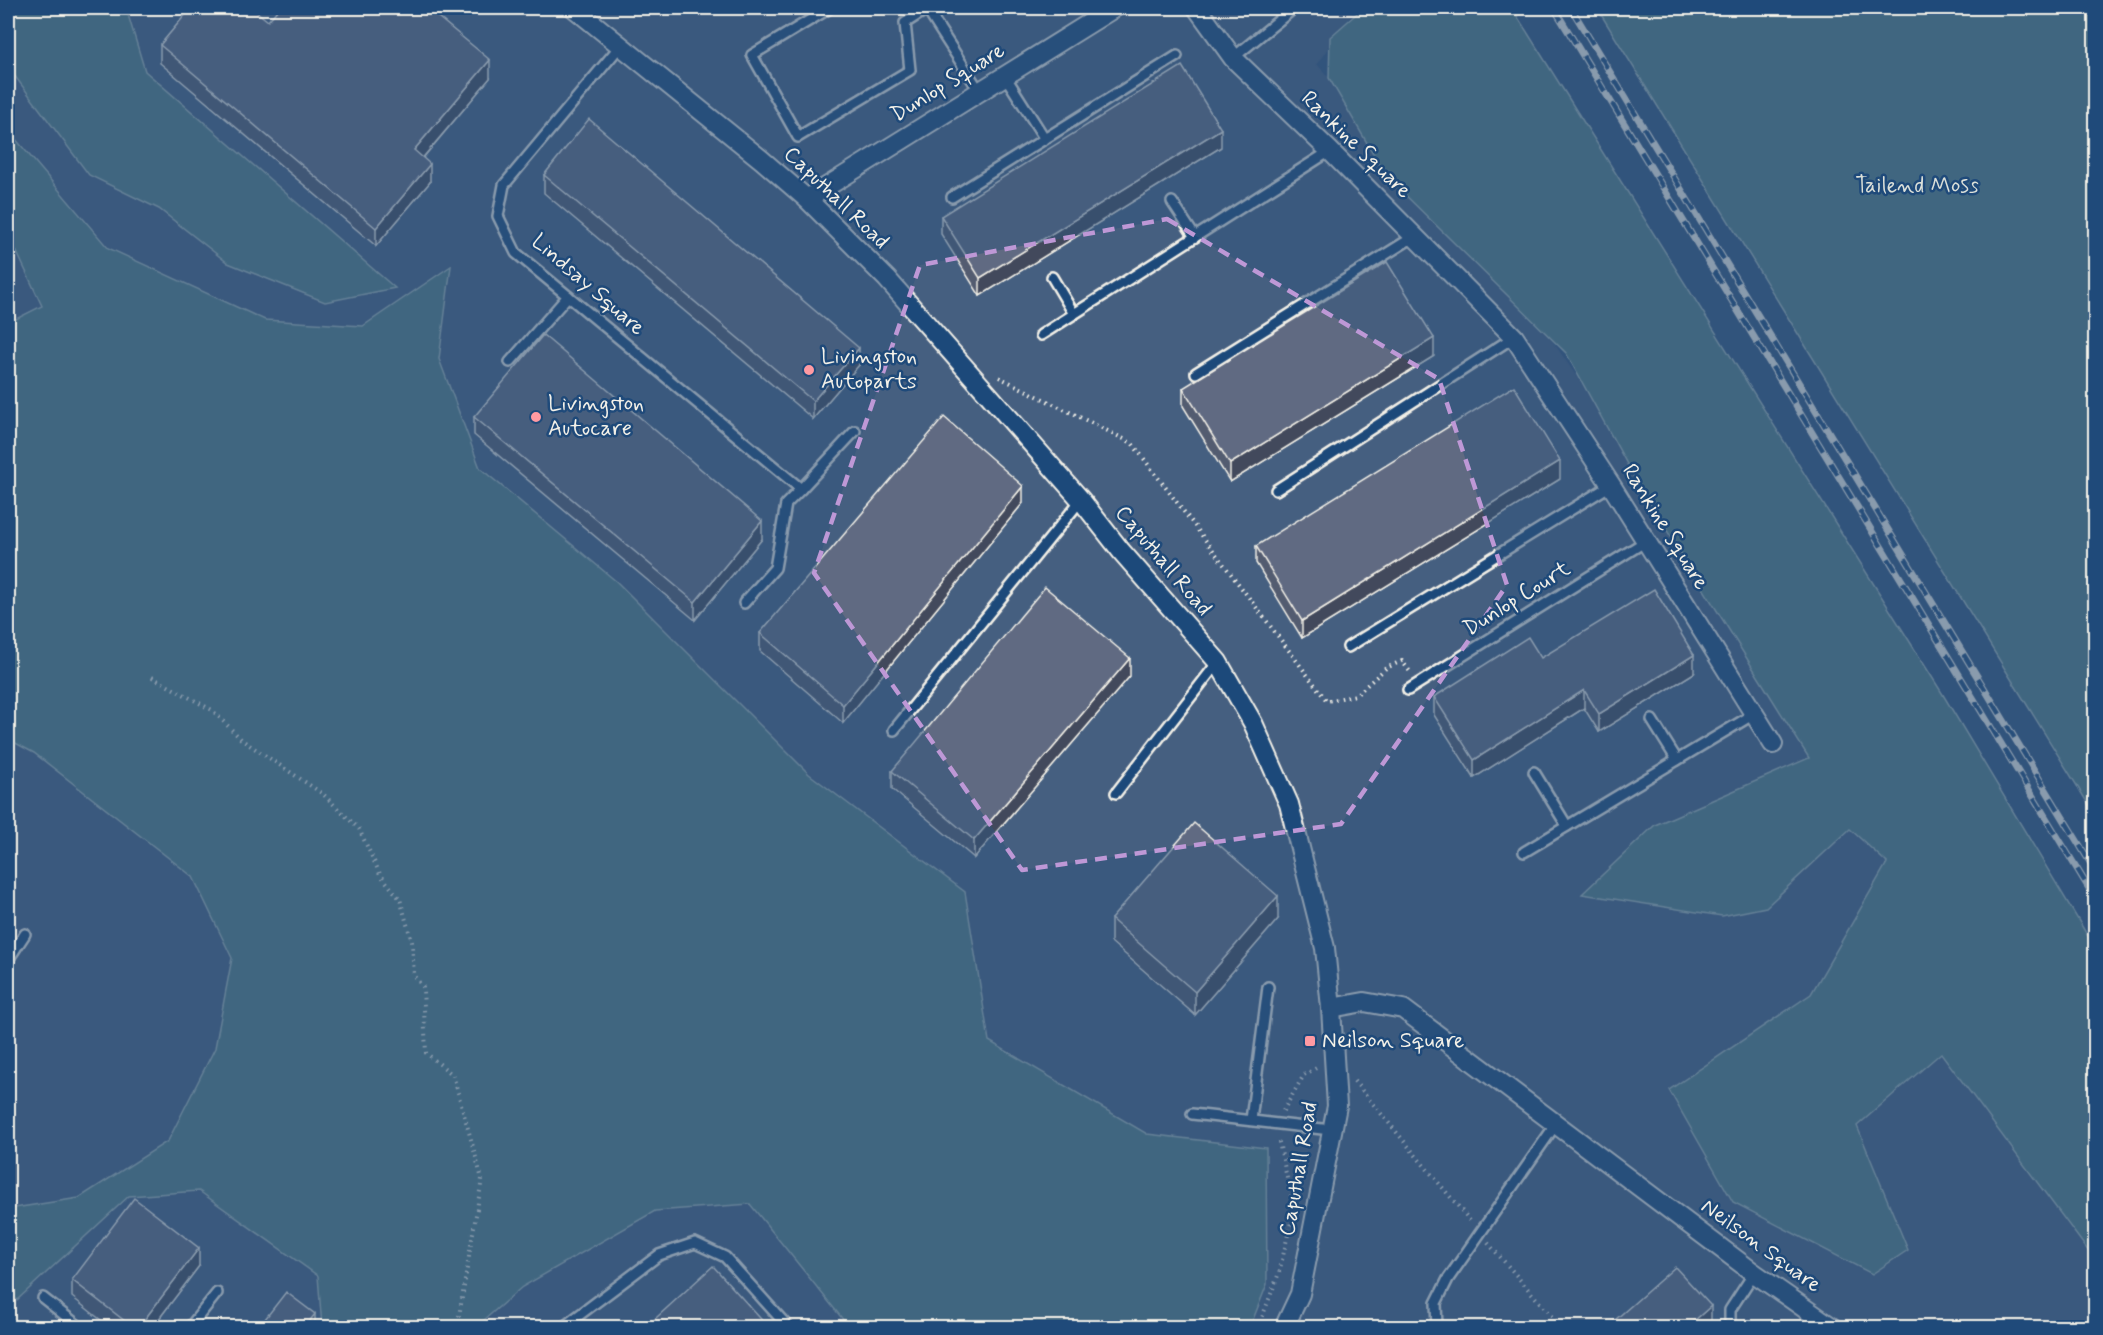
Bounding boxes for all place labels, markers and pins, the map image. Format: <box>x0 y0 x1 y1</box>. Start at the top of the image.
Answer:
place label: Livingston Autoparts <box>821 343 917 396</box>
marker: Livingston Autoparts <box>802 363 816 377</box>
place label: Livingston Autocare <box>548 390 644 443</box>
marker: Livingston Autocare <box>529 410 543 424</box>
place label: Neilson Square <box>1322 1027 1464 1055</box>
marker: Neilson Square <box>1303 1034 1317 1048</box>

